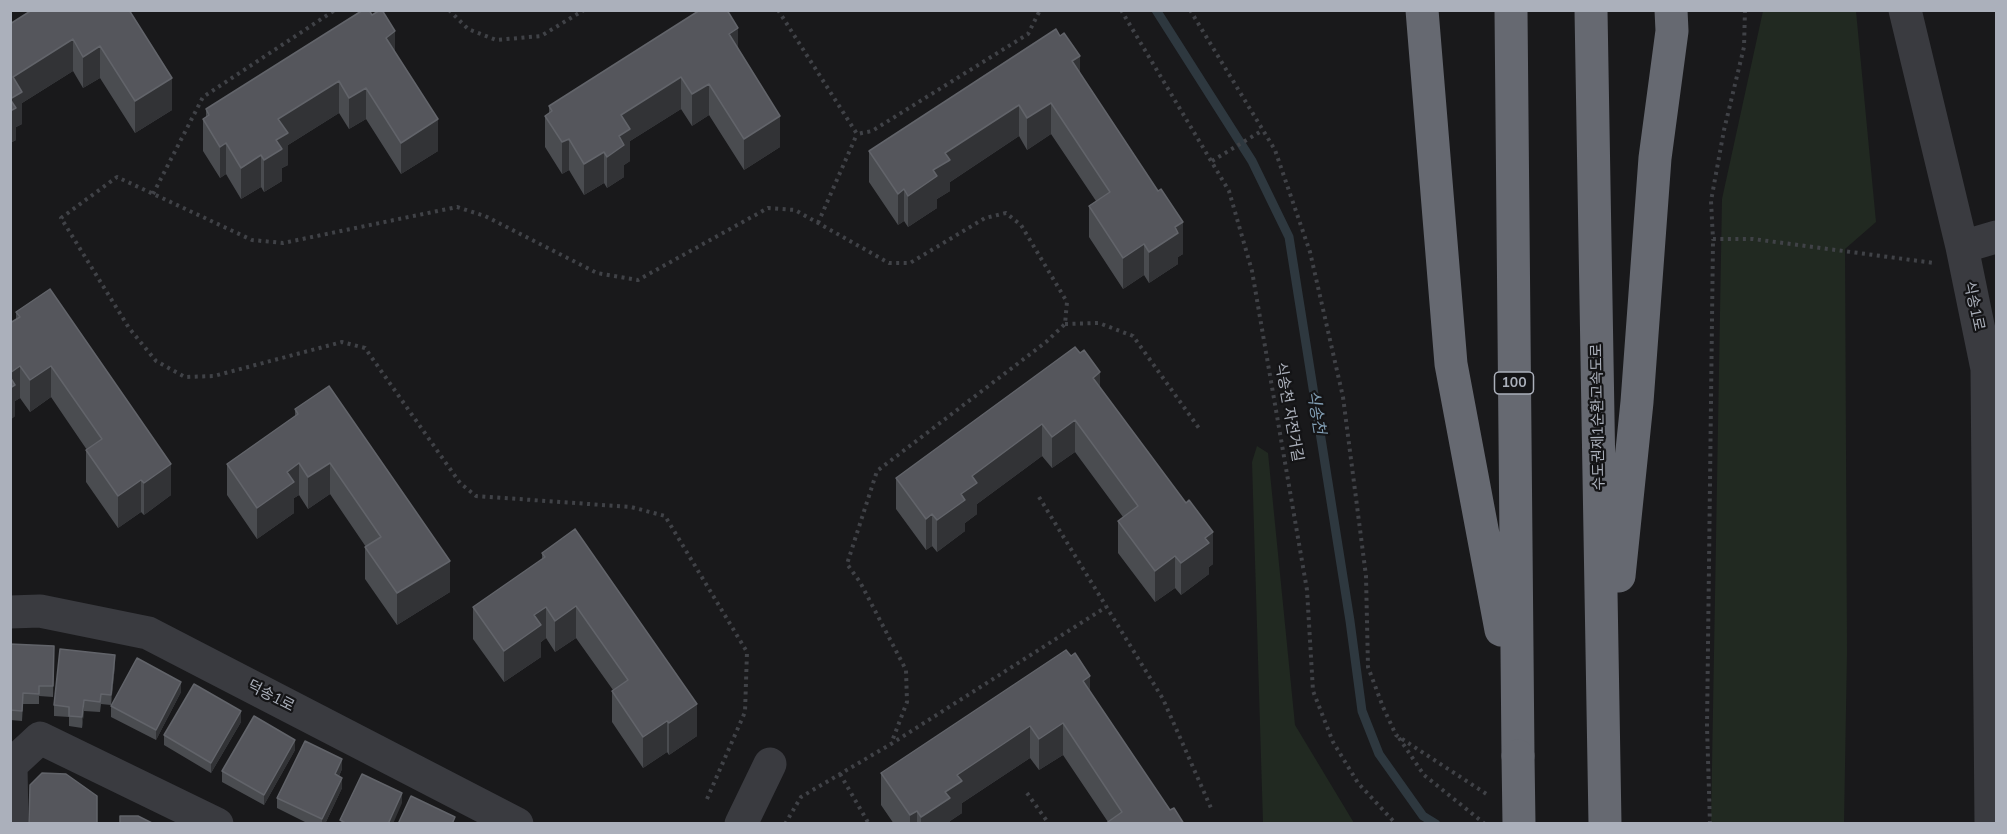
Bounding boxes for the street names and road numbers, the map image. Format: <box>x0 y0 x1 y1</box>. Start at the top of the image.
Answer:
street label: 식송1로 <box>1960 279 1988 333</box>
street label: 수도권제1순환고속도로 <box>1588 343 1608 491</box>
street label: 식송천 자전거길 <box>1271 361 1307 463</box>
road number: 100 <box>1494 372 1534 394</box>
street label: 덕송1로 <box>244 677 298 715</box>

